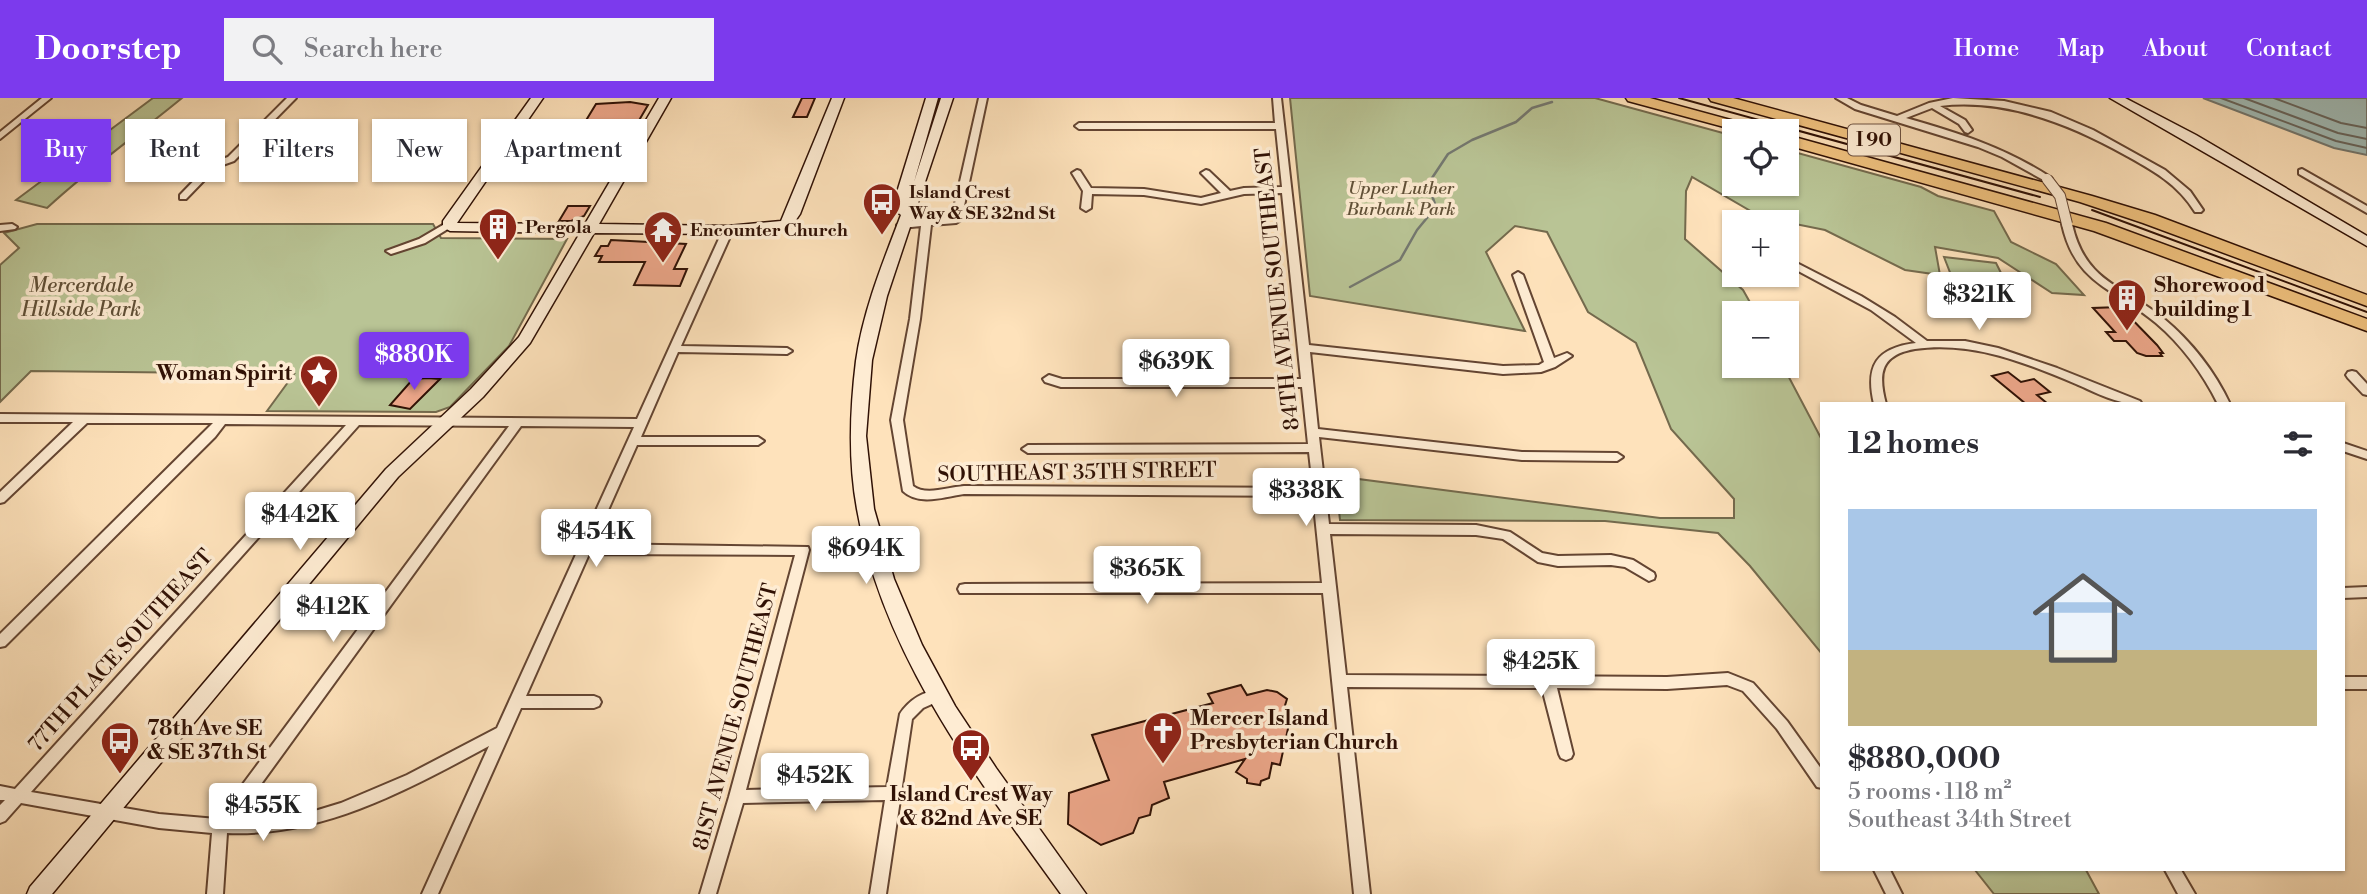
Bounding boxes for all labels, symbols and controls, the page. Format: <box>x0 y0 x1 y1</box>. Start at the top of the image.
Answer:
search box <box>224 18 714 81</box>
text: Doorstep <box>35 29 182 70</box>
icon: search <box>248 30 286 68</box>
text: Search here <box>304 33 443 65</box>
text: Home <box>1954 34 2019 64</box>
text: Map <box>2057 34 2105 64</box>
text: About <box>2143 34 2208 64</box>
text: Contact <box>2246 34 2332 64</box>
chip: Buy <box>21 119 111 182</box>
chip: Rent <box>125 119 225 182</box>
chip: Filters <box>239 119 358 182</box>
chip: New <box>372 119 467 182</box>
chip: Apartment <box>481 119 647 182</box>
map controls <box>1722 119 1799 378</box>
button: locate <box>1722 119 1799 196</box>
road number: I 90 <box>1848 124 1900 156</box>
street label: 84TH AVENUE SOUTHEAST <box>1250 146 1306 432</box>
park label: Upper Luther Burbank Park <box>1345 177 1456 221</box>
bus stop icon: Island Crest Way & SE 32nd St <box>861 181 903 236</box>
place label: Island Crest Way & SE 32nd St <box>908 181 1056 225</box>
building icon: Pergola <box>477 206 519 261</box>
temple icon: Encounter Church <box>642 209 684 264</box>
button: + <box>1722 210 1799 287</box>
place label: Pergola <box>525 216 592 239</box>
place label: Encounter Church <box>690 219 848 242</box>
pin: $321K <box>1930 272 2028 332</box>
park label: Mercerdale Hillside Park <box>20 273 141 323</box>
place label: Shorewood building 1 <box>2154 273 2265 323</box>
building icon: Shorewood building 1 <box>2106 277 2148 332</box>
text: $321K <box>1943 281 2015 309</box>
button: − <box>1722 301 1799 378</box>
pin: $880K <box>365 332 463 392</box>
pin: $639K <box>1127 340 1225 399</box>
text: $880K <box>375 341 453 369</box>
text: $639K <box>1138 348 1214 376</box>
place icon: Woman Spirit <box>298 353 340 408</box>
place label: Woman Spirit <box>155 361 293 387</box>
text: 12 homes <box>1848 425 1979 463</box>
icon: filters <box>2279 425 2317 463</box>
street label: SOUTHEAST 35TH STREET <box>937 458 1217 488</box>
pin: $338K <box>1257 468 1355 528</box>
text: $338K <box>1269 477 1343 505</box>
pin: $442K <box>251 492 349 552</box>
text: $442K <box>261 501 339 529</box>
pin: $454K <box>547 510 645 569</box>
text: $454K <box>557 518 635 546</box>
pin: $694K <box>817 526 915 586</box>
text: $694K <box>828 535 904 563</box>
street label: 77TH PLACE SOUTHEAST <box>23 544 219 758</box>
pin: $365K <box>1098 546 1196 606</box>
text: $365K <box>1110 555 1184 583</box>
icon: home <box>2020 555 2146 681</box>
street label: 81ST AVENUE SOUTHEAST <box>688 581 784 853</box>
pin: $412K <box>284 584 382 644</box>
text: $412K <box>296 593 370 621</box>
pin: $425K <box>1492 640 1590 699</box>
text: $425K <box>1503 648 1579 676</box>
place label: Mercer Island Presbyterian Church <box>1190 706 1398 756</box>
church icon: Mercer Island Presbyterian Church <box>1142 710 1184 765</box>
place label: 78th Ave SE & SE 37th St <box>147 716 267 766</box>
bus stop icon: 78th Ave SE & SE 37th St <box>99 720 141 775</box>
bus stop icon: Island Crest Way & 82nd Ave SE <box>950 727 992 782</box>
text: $880,000 <box>1848 740 2001 778</box>
pin: $452K <box>766 754 864 813</box>
text: $452K <box>777 762 853 790</box>
text: 5 rooms · 118 m² <box>1848 778 2012 806</box>
place label: Island Crest Way & 82nd Ave SE <box>889 782 1053 832</box>
pin: $455K <box>214 784 312 843</box>
text: $455K <box>225 792 301 820</box>
text: Southeast 34th Street <box>1848 806 2072 834</box>

